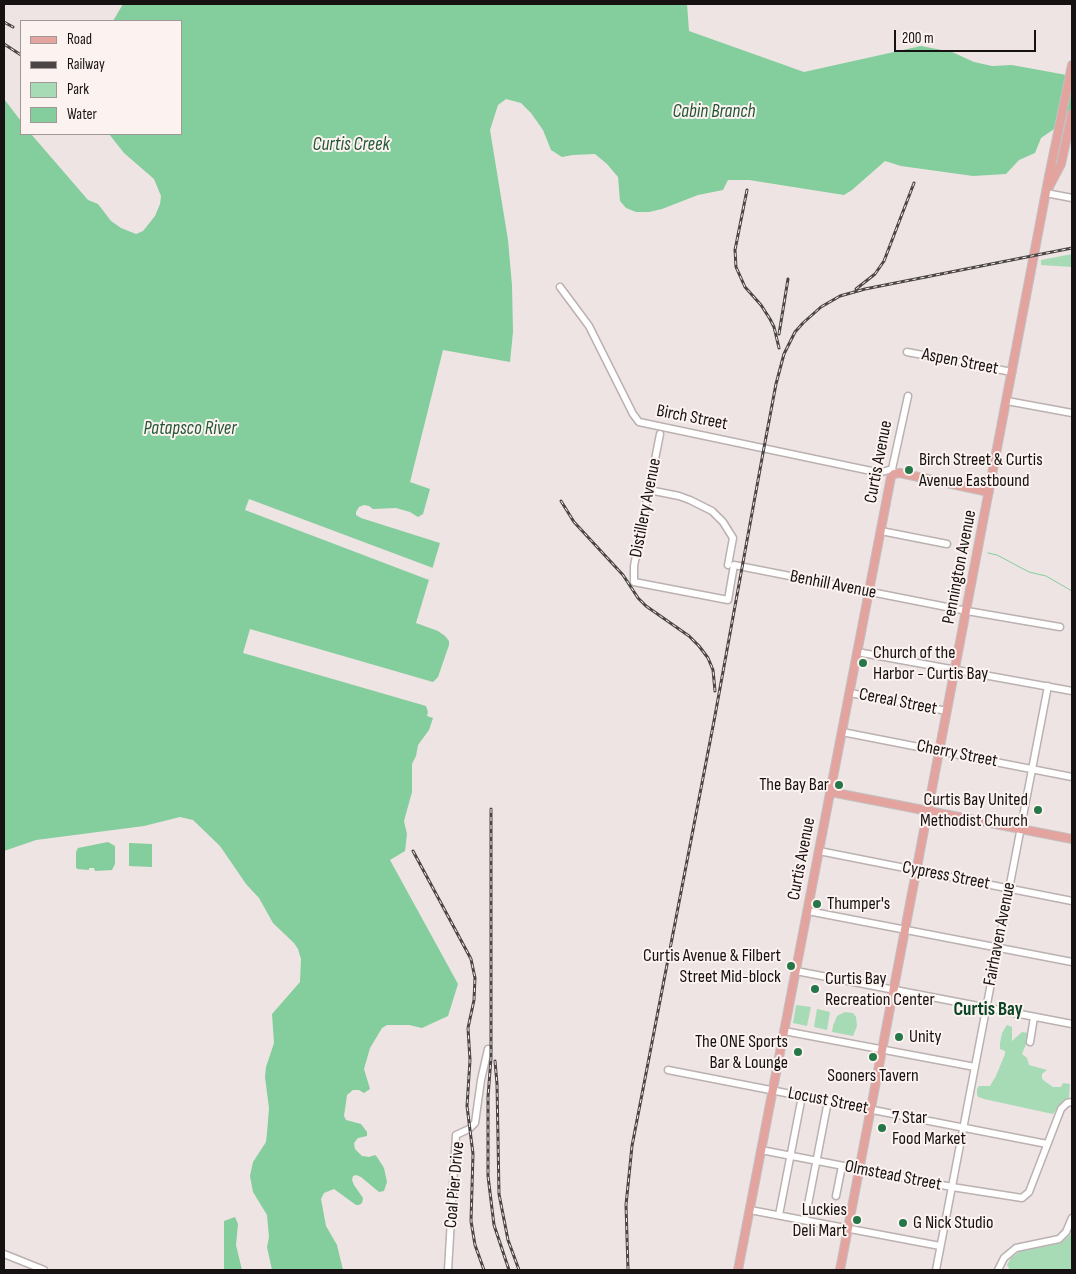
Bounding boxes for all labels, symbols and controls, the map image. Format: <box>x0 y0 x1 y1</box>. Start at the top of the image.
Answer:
legend <box>20 20 182 135</box>
scale bar <box>896 20 1038 52</box>
text: 200 m <box>902 29 934 48</box>
text: Road <box>67 30 92 49</box>
text: Railway <box>67 55 105 74</box>
text: Park <box>67 80 89 99</box>
water label: Cabin Branch <box>672 101 756 123</box>
text: Water <box>67 105 97 124</box>
water label: Curtis Creek <box>312 134 390 156</box>
street label: Aspen Street <box>920 344 1000 380</box>
street label: Birch Street <box>655 401 729 435</box>
water label: Patapsco River <box>143 418 237 440</box>
street label: Curtis Avenue <box>860 419 898 505</box>
place label: Birch Street & Curtis Avenue Eastbound <box>919 449 1043 492</box>
street label: Distillery Avenue <box>626 457 666 559</box>
marker: Birch Street & Curtis Avenue Eastbound <box>903 464 915 476</box>
street label: Pennington Avenue <box>938 508 982 626</box>
street label: Benhill Avenue <box>788 566 878 604</box>
place label: Church of the Harbor - Curtis Bay <box>873 642 988 684</box>
marker: Church of the Harbor - Curtis Bay <box>857 657 869 669</box>
street label: Cereal Street <box>857 684 939 720</box>
street label: Cherry Street <box>915 736 999 772</box>
place label: The Bay Bar <box>759 774 829 796</box>
marker: The Bay Bar <box>833 779 845 791</box>
place label: Curtis Bay United Methodist Church <box>920 789 1028 832</box>
marker: Curtis Bay United Methodist Church <box>1032 804 1044 816</box>
street label: Curtis Avenue <box>783 816 821 902</box>
street label: Cypress Street <box>900 857 992 895</box>
street label: Fairhaven Avenue <box>979 880 1021 988</box>
place label: Thumper's <box>827 893 890 915</box>
marker: Thumper's <box>811 898 823 910</box>
place label: Curtis Avenue & Filbert Street Mid-block <box>643 945 781 988</box>
marker: Curtis Avenue & Filbert Street Mid-block <box>785 960 797 972</box>
place label: Curtis Bay Recreation Center <box>825 968 935 1011</box>
marker: Curtis Bay Recreation Center <box>809 983 821 995</box>
district label: Curtis Bay <box>953 999 1023 1021</box>
place label: Unity <box>909 1026 941 1048</box>
place label: The ONE Sports Bar & Lounge <box>695 1031 788 1074</box>
marker: Unity <box>893 1031 905 1043</box>
marker: The ONE Sports Bar & Lounge <box>792 1046 804 1058</box>
marker: Sooners Tavern <box>867 1051 879 1063</box>
place label: Sooners Tavern <box>827 1065 919 1087</box>
street label: Locust Street <box>786 1083 870 1119</box>
place label: 7 Star Food Market <box>892 1107 966 1150</box>
marker: 7 Star Food Market <box>876 1122 888 1134</box>
street label: Coal Pier Drive <box>440 1141 470 1229</box>
street label: Olmstead Street <box>843 1156 943 1196</box>
place label: Luckies Deli Mart <box>792 1199 847 1242</box>
place label: G Nick Studio <box>913 1212 993 1234</box>
marker: Luckies Deli Mart <box>851 1214 863 1226</box>
marker: G Nick Studio <box>897 1217 909 1229</box>

